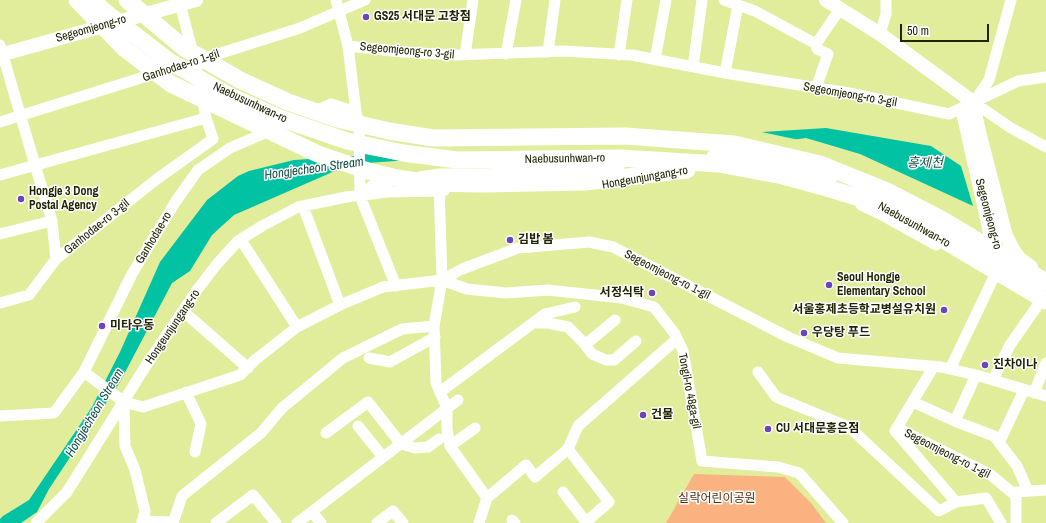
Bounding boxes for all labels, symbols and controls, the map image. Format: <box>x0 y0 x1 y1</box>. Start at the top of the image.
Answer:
place label: GS25 서대문 고창점 <box>374 10 471 24</box>
street label: Segeomjeong-ro <box>54 12 128 46</box>
marker: GS25 서대문 고창점 <box>361 12 371 22</box>
scale bar <box>902 16 991 42</box>
text: 50 m <box>907 23 929 39</box>
street label: Segeomjeong-ro 3-gil <box>359 40 455 62</box>
street label: Ganhodae-ro 1-gil <box>141 47 221 85</box>
street label: Naebusunhwan-ro <box>211 79 289 127</box>
street label: Segeomjeong-ro 3-gil <box>802 80 898 110</box>
street label: Naebusunhwan-ro <box>525 151 605 167</box>
water label: Hongjecheon Stream <box>263 154 365 184</box>
water label: 홍제천 <box>907 156 943 172</box>
street label: Hongeunjungang-ro <box>601 163 689 193</box>
street label: Segeomjeong-ro <box>972 177 1004 251</box>
place label: Hongje 3 Dong Postal Agency <box>29 185 98 213</box>
marker: Hongje 3 Dong Postal Agency <box>16 194 26 204</box>
street label: Ganhodae-ro 3-gil <box>61 196 133 258</box>
street label: Naebusunhwan-ro <box>875 199 953 251</box>
street label: Ganhodae-ro <box>133 209 175 267</box>
place label: 김밥 봄 <box>518 233 554 247</box>
marker: 김밥 봄 <box>505 235 515 245</box>
street label: Segeomjeong-ro 1-gil <box>622 247 712 303</box>
place label: Seoul Hongje Elementary School <box>837 271 926 299</box>
marker: Seoul Hongje Elementary School <box>824 280 834 290</box>
place label: 서정식탁 <box>600 286 644 300</box>
street label: Hongeunjungang-ro <box>143 287 203 367</box>
marker: 서정식탁 <box>647 288 657 298</box>
place label: 서울홍제초등학교병설유치원 <box>792 303 936 317</box>
marker: 서울홍제초등학교병설유치원 <box>939 305 949 315</box>
place label: 미타우동 <box>110 319 154 333</box>
marker: 미타우동 <box>97 321 107 331</box>
place label: 우당탕 푸드 <box>812 326 870 340</box>
marker: 우당탕 푸드 <box>799 328 809 338</box>
street label: Tongil-ro 48ga-gil <box>675 352 703 430</box>
place label: 진차이나 <box>993 358 1037 372</box>
marker: 진차이나 <box>980 360 990 370</box>
water label: Hongjecheon Stream <box>63 366 127 460</box>
place label: 건물 <box>651 408 673 422</box>
marker: 건물 <box>638 410 648 420</box>
place label: CU 서대문홍은점 <box>776 422 859 436</box>
marker: CU 서대문홍은점 <box>763 424 773 434</box>
street label: Segeomjeong-ro 1-gil <box>902 426 992 482</box>
park label: 실락어린이공원 <box>678 492 756 506</box>

